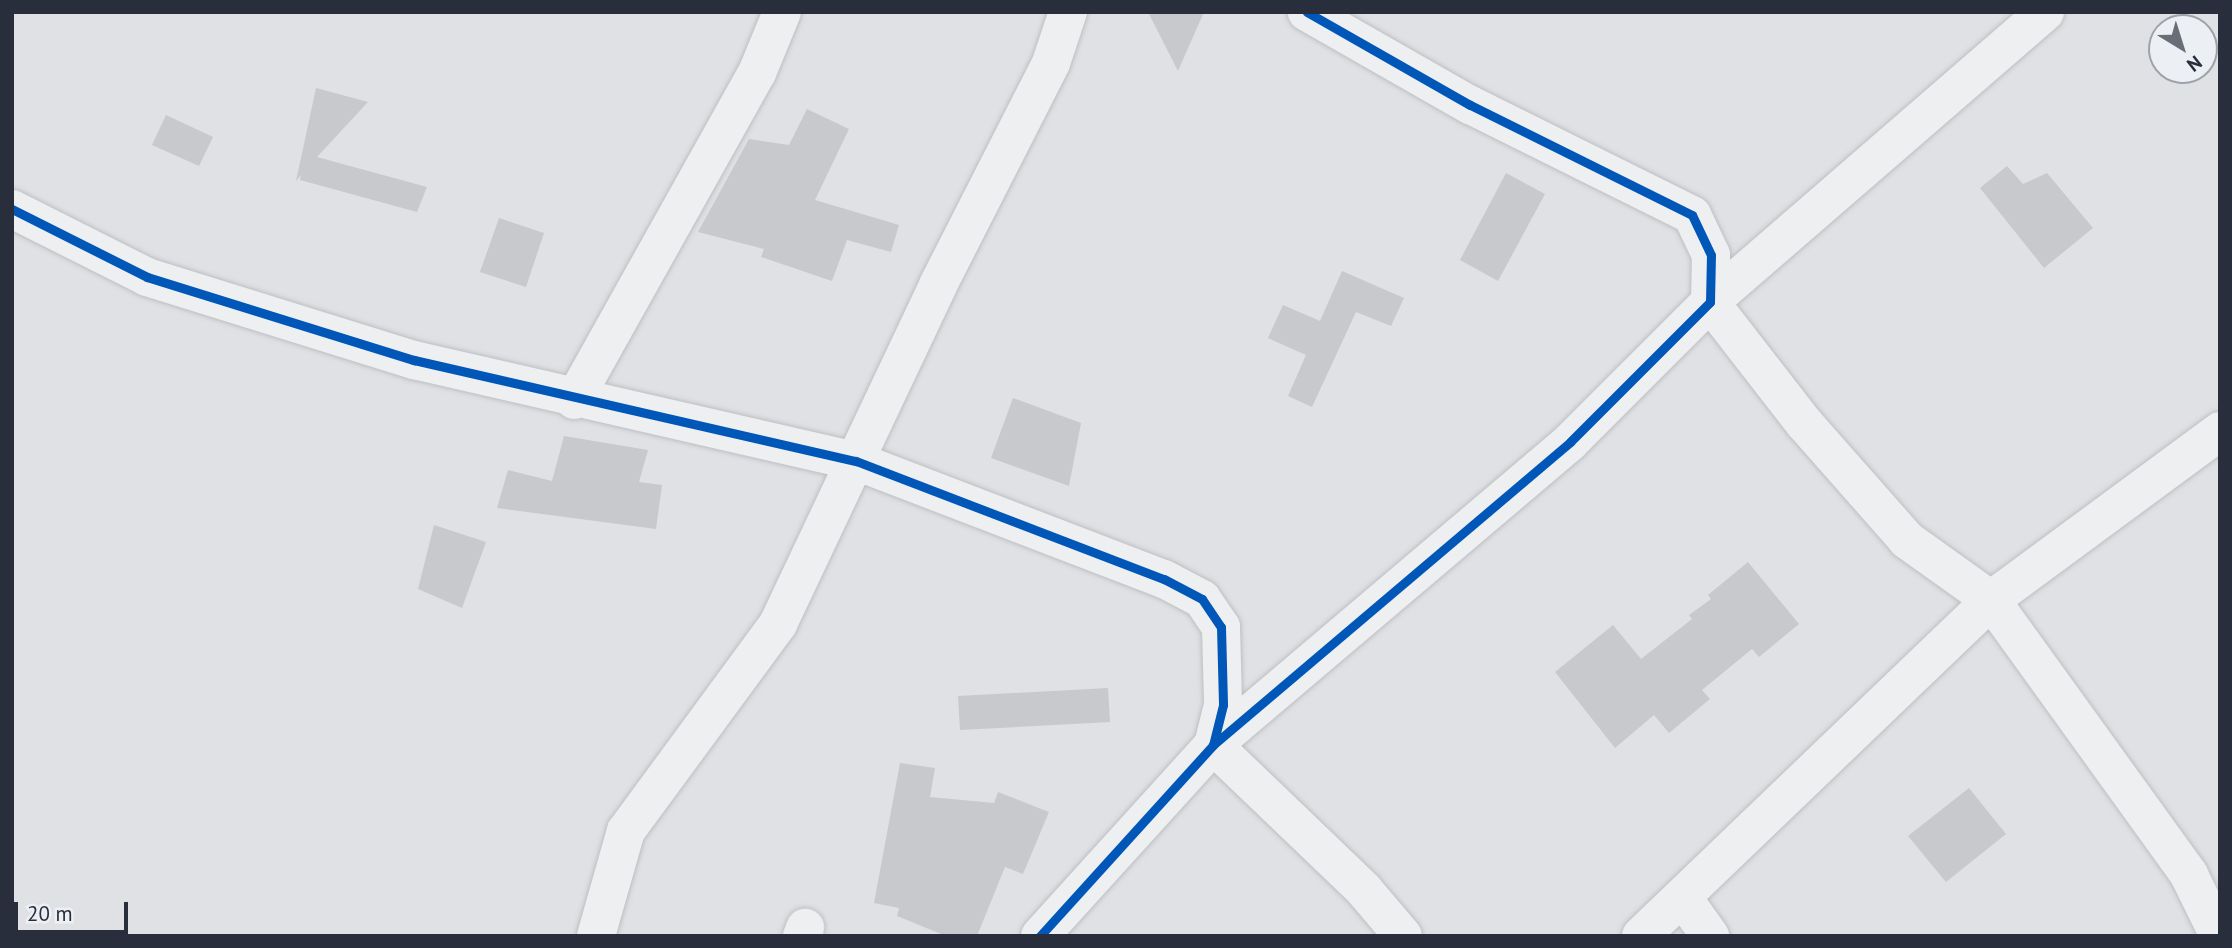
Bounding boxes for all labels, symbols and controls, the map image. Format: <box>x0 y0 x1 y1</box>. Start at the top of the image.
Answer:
north arrow <box>2148 14 2218 84</box>
text: N <box>2182 51 2207 77</box>
scale bar <box>18 888 131 932</box>
text: 20 m <box>27 900 73 927</box>

